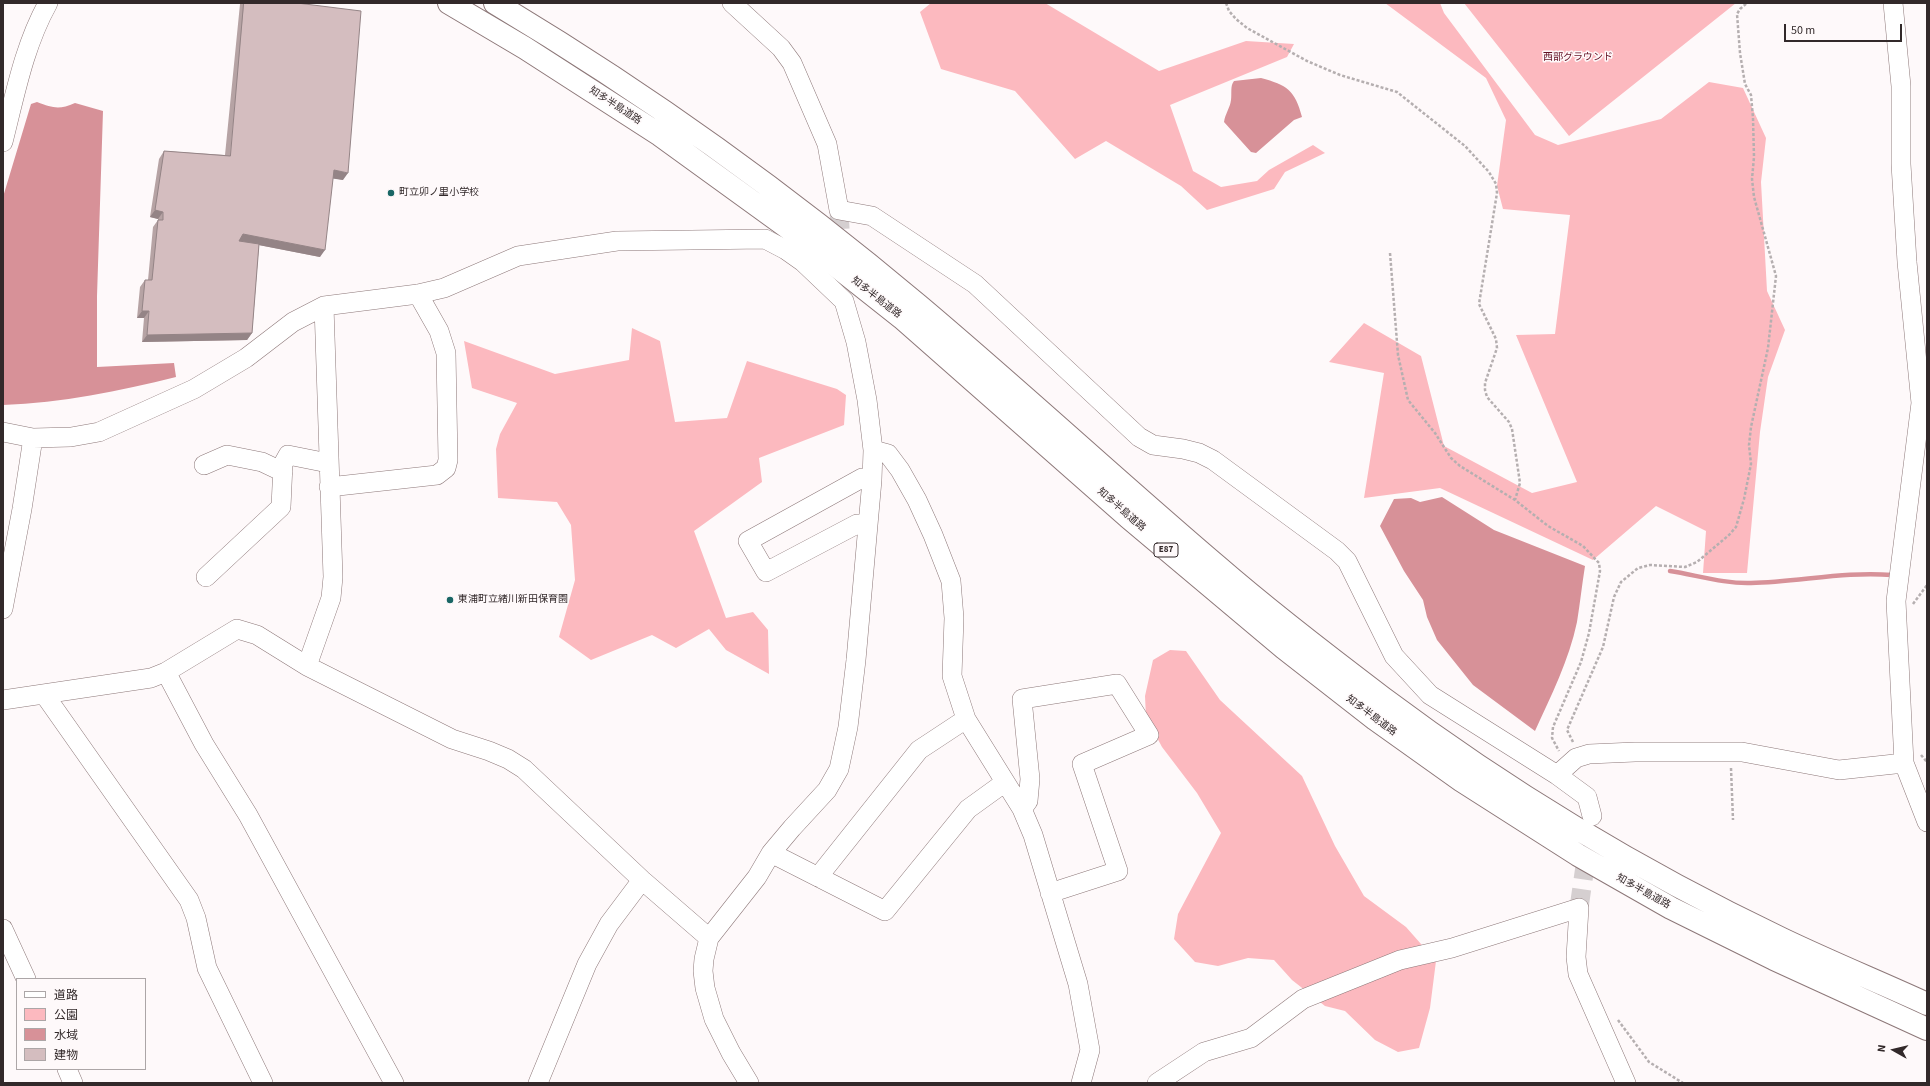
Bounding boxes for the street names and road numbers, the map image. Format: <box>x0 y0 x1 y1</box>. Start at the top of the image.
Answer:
street label: 知多半島道路 <box>587 85 643 127</box>
street label: 知多半島道路 <box>849 275 903 321</box>
street label: 知多半島道路 <box>1094 486 1148 534</box>
road number: E87 <box>1154 543 1178 557</box>
street label: 知多半島道路 <box>1343 693 1399 739</box>
street label: 知多半島道路 <box>1614 872 1672 912</box>

